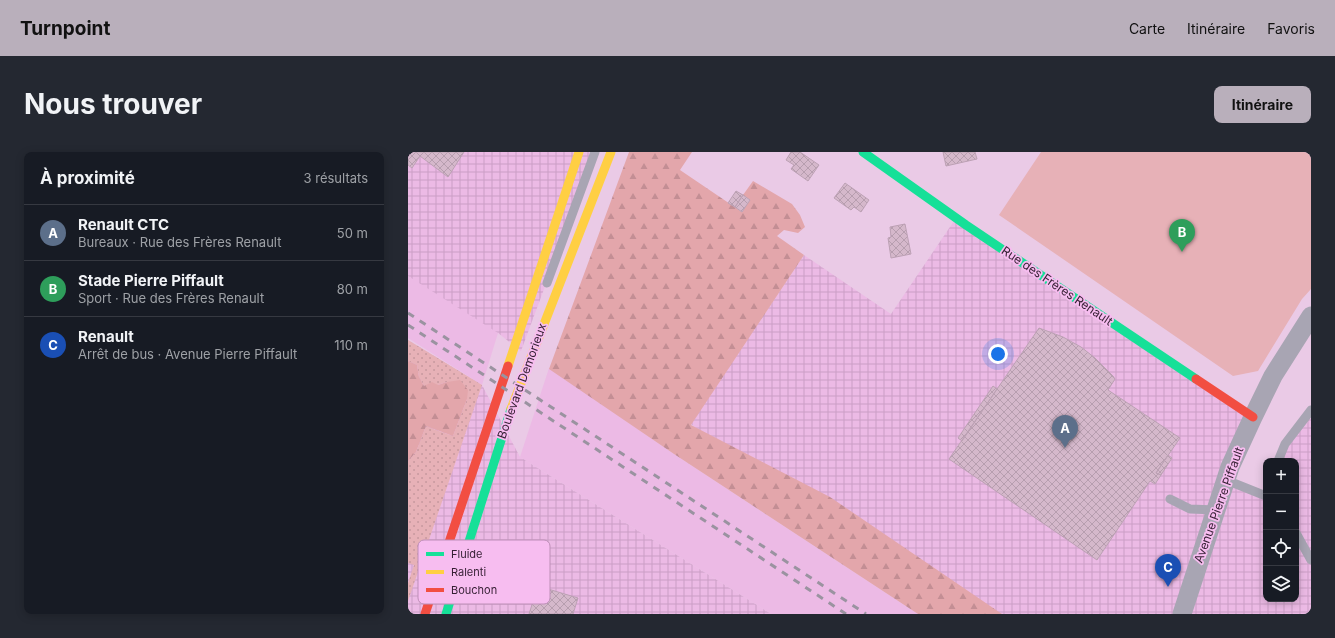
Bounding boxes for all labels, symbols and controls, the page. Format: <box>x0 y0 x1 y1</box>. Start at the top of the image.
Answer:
text: Turnpoint <box>20 17 110 40</box>
text: Carte <box>1129 20 1165 37</box>
text: Itinéraire <box>1187 20 1245 37</box>
text: Favoris <box>1267 20 1315 37</box>
button: Itinéraire <box>1214 86 1311 123</box>
text: Nous trouver <box>24 87 202 121</box>
text: À proximité <box>40 168 135 188</box>
text: 3 résultats <box>304 170 368 186</box>
text: Renault CTC <box>78 215 169 234</box>
pin: B <box>1169 219 1195 252</box>
text: A <box>48 225 58 241</box>
text: 50 m <box>337 225 368 241</box>
text: Bureaux · Rue des Frères Renault <box>78 234 281 250</box>
street label: Rue des Frères Renault <box>999 243 1116 328</box>
text: Stade Pierre Piffault <box>78 271 224 290</box>
text: B <box>49 281 57 297</box>
text: 80 m <box>337 281 368 297</box>
text: Sport · Rue des Frères Renault <box>78 290 264 306</box>
street label: Boulevard Demorieux <box>494 321 550 441</box>
text: Renault <box>78 327 134 346</box>
text: C <box>48 337 58 353</box>
text: 110 m <box>334 337 368 353</box>
your location <box>988 344 1008 364</box>
text: Arrêt de bus · Avenue Pierre Piffault <box>78 346 297 362</box>
pin: A <box>1052 415 1078 448</box>
street label: Avenue Pierre Piffault <box>1191 445 1246 565</box>
map controls <box>1263 458 1299 602</box>
button: + <box>1263 458 1299 494</box>
button: − <box>1263 494 1299 530</box>
button: locate <box>1263 530 1299 566</box>
legend <box>418 540 550 604</box>
text: Fluide <box>451 547 482 561</box>
pin: C <box>1155 554 1181 587</box>
text: Ralenti <box>451 565 486 579</box>
button: layers <box>1263 566 1299 602</box>
text: Bouchon <box>451 583 497 597</box>

